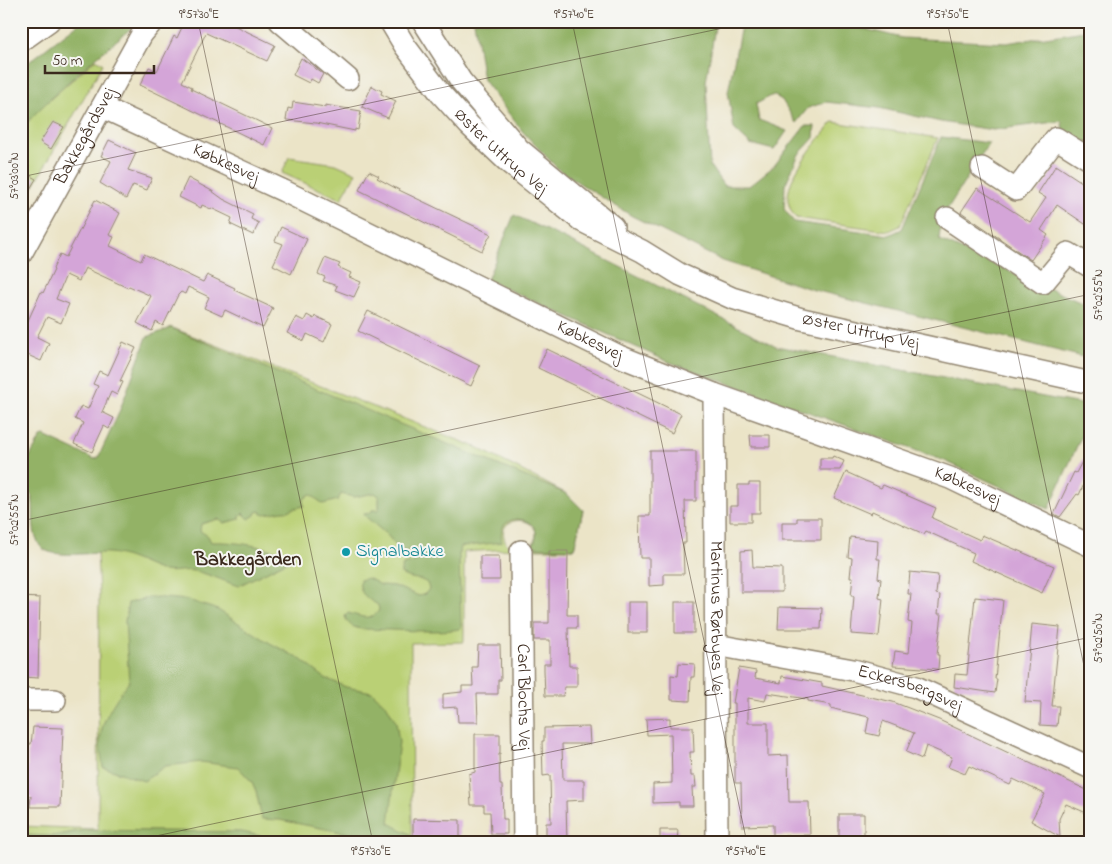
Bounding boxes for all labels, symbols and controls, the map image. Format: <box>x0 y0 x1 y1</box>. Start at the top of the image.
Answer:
text: 9°57'30"E <box>179 6 219 24</box>
text: 9°57'40"E <box>554 6 594 24</box>
text: 9°57'50"E <box>927 6 969 24</box>
scale bar <box>45 42 154 74</box>
text: 50 m <box>52 50 83 72</box>
street label: Bakkegårdsvej <box>48 83 123 191</box>
street label: Øster Uttrup Vej <box>447 103 553 202</box>
street label: Købkesvej <box>188 137 263 191</box>
text: 57°03'00"N <box>6 152 24 200</box>
text: 57°02'55"N <box>1090 269 1108 321</box>
street label: Øster Uttrup Vej <box>799 306 922 358</box>
street label: Købkesvej <box>552 314 627 369</box>
street label: Købkesvej <box>930 460 1005 514</box>
text: 57°02'55"N <box>6 494 24 546</box>
place label: Signalbakke <box>356 539 445 566</box>
street label: Martinus Rørbyes Vej <box>702 541 729 696</box>
district label: Bakkegården <box>194 546 302 576</box>
marker: Signalbakke <box>340 546 352 558</box>
text: 57°02'50"N <box>1090 613 1108 663</box>
street label: Carl Blochs Vej <box>509 644 536 751</box>
street label: Eckersbergsvej <box>855 659 966 720</box>
text: 9°57'30"E <box>351 843 391 861</box>
text: 9°57'40"E <box>726 843 766 861</box>

